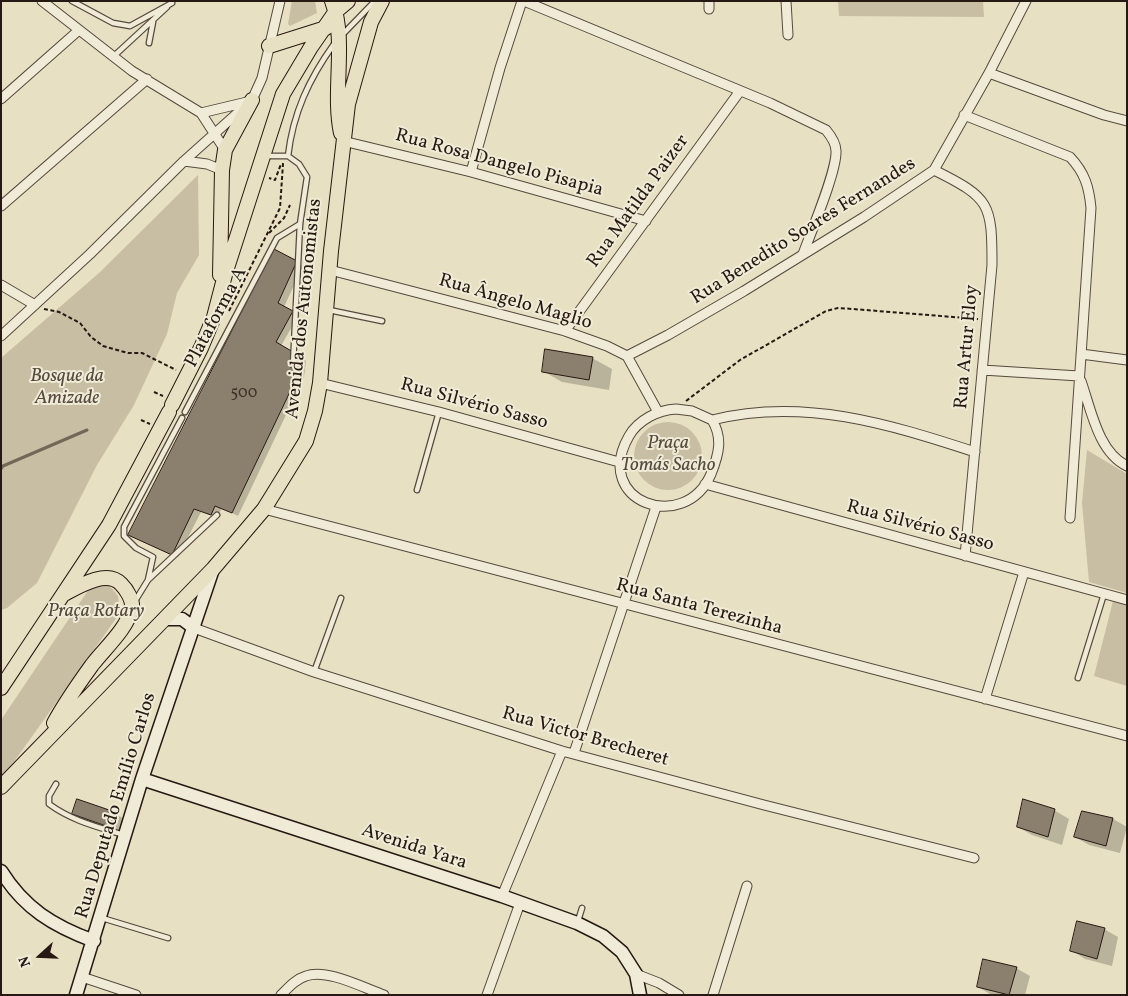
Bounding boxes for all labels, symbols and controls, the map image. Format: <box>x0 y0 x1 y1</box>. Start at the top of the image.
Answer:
street label: Rua Rosa Dangelo Pisapia <box>392 125 606 203</box>
street label: Rua Matilda Paizer <box>583 131 695 273</box>
street label: Rua Benedito Soares Fernandes <box>687 153 921 311</box>
street label: Avenida dos Autonomistas <box>282 198 328 420</box>
street label: Plataforma A <box>181 264 253 372</box>
street label: Rua Ângelo Maglio <box>436 270 594 336</box>
street label: Rua Artur Eloy <box>951 284 985 410</box>
park label: Bosque da Amizade <box>30 367 104 411</box>
street label: Rua Silvério Sasso <box>398 374 550 436</box>
house number: 500 <box>231 384 257 404</box>
park label: Praça Tomás Sacho <box>621 434 715 478</box>
street label: Rua Silvério Sasso <box>844 496 996 558</box>
street label: Rua Santa Terezinha <box>613 575 785 641</box>
park label: Praça Rotary <box>48 602 144 624</box>
street label: Rua Deputado Emílio Carlos <box>72 690 162 922</box>
street label: Rua Victor Brecheret <box>499 703 671 773</box>
street label: Avenida Yara <box>358 820 470 876</box>
north arrow <box>15 931 65 981</box>
text: N <box>15 953 36 969</box>

